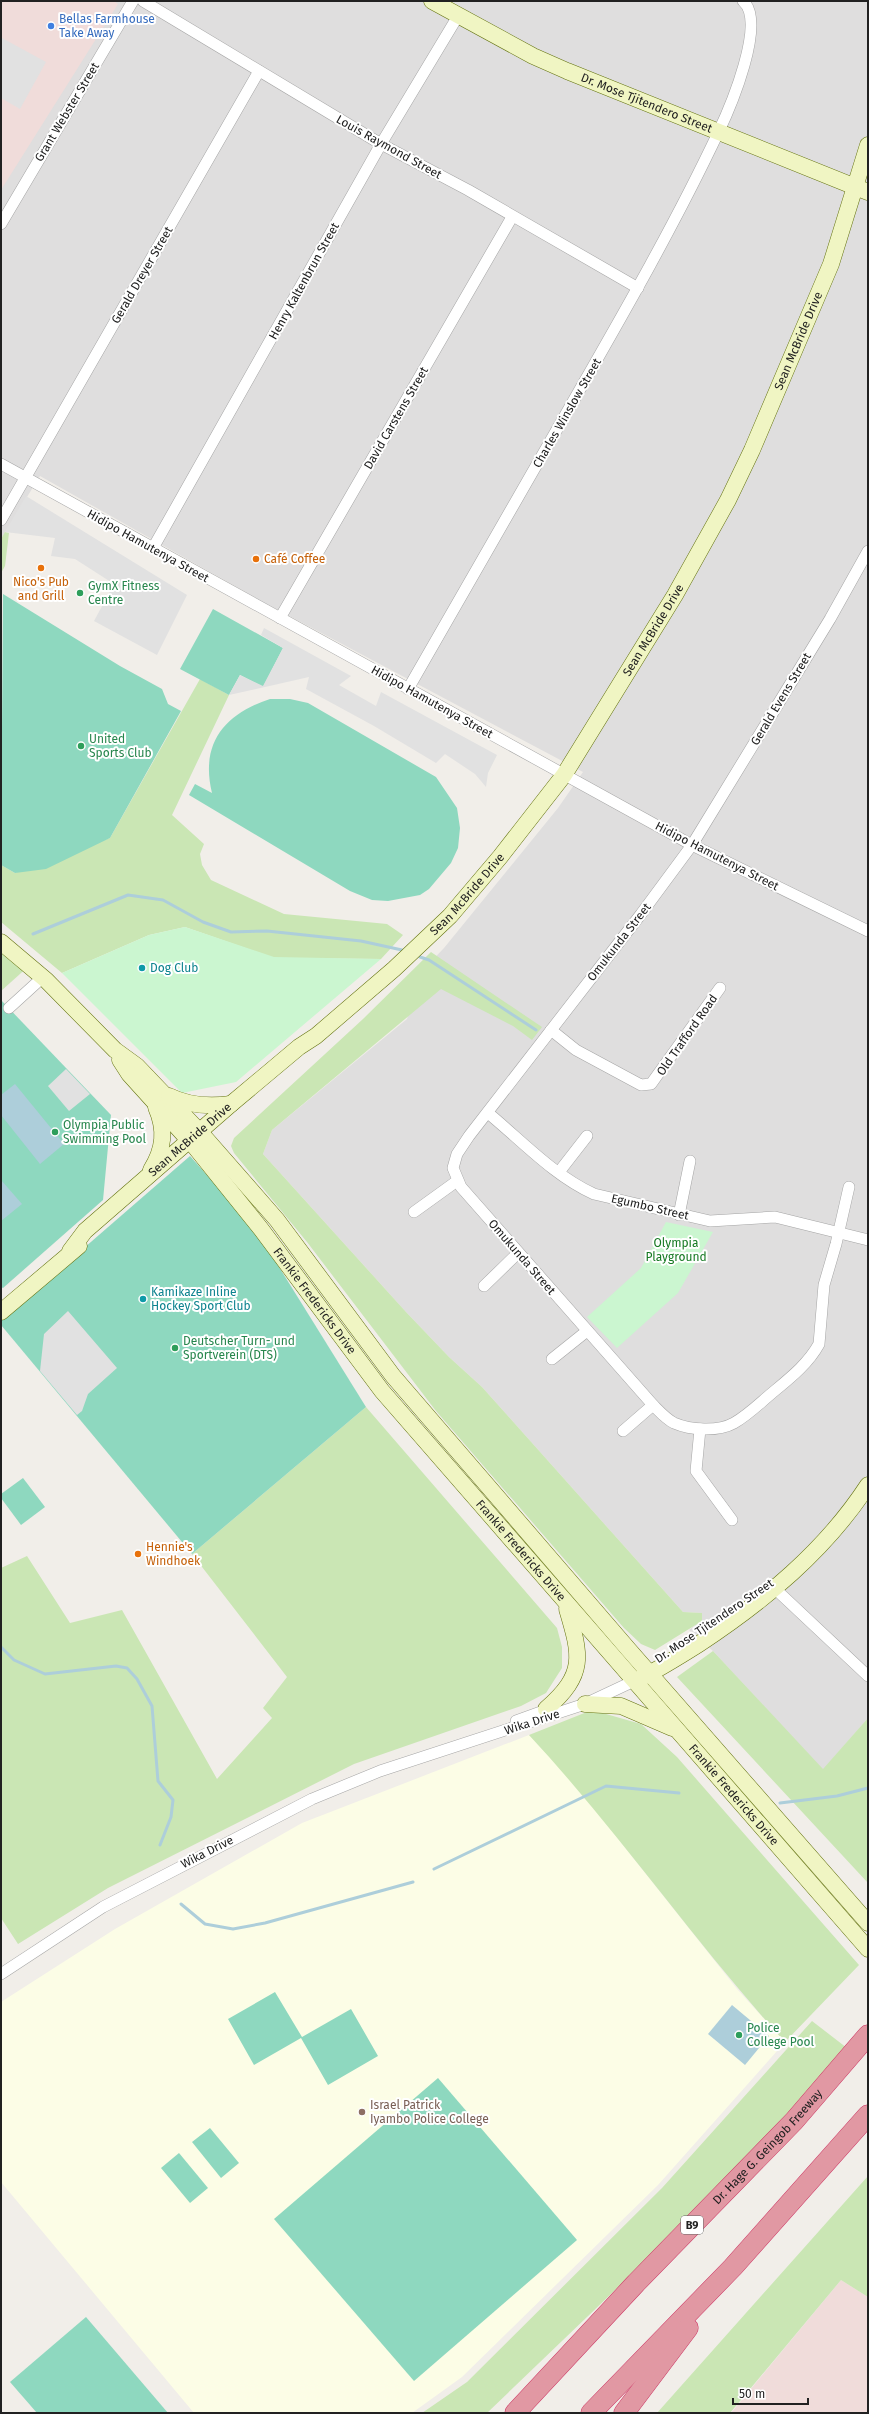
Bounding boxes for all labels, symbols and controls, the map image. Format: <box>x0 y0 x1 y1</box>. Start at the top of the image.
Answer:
place label: Bellas Farmhouse Take Away <box>59 12 155 40</box>
marker: Bellas Farmhouse Take Away <box>46 21 56 31</box>
street label: Grant Webster Street <box>32 59 102 164</box>
street label: Dr. Mose Tjitendero Street <box>579 70 715 136</box>
street label: Louis Raymond Street <box>334 112 445 182</box>
street label: Henry Kaltenbrun Street <box>266 219 342 342</box>
street label: Gerald Dreyer Street <box>108 223 176 326</box>
street label: Sean McBride Drive <box>771 290 825 392</box>
street label: Charles Winslow Street <box>530 355 604 470</box>
street label: David Carstens Street <box>361 364 431 472</box>
street label: Hidipo Hamutenya Street <box>85 507 212 586</box>
place label: Café Coffee <box>264 552 325 566</box>
marker: Café Coffee <box>251 554 261 564</box>
marker: Nico's Pub and Grill <box>36 563 46 573</box>
place label: Nico's Pub and Grill <box>13 575 69 603</box>
place label: GymX Fitness Centre <box>88 579 160 607</box>
street label: Sean McBride Drive <box>620 582 687 679</box>
marker: GymX Fitness Centre <box>75 588 85 598</box>
street label: Gerald Evens Street <box>748 650 815 748</box>
street label: Hidipo Hamutenya Street <box>369 663 496 742</box>
place label: United Sports Club <box>89 732 152 760</box>
marker: United Sports Club <box>76 741 86 751</box>
street label: Hidipo Hamutenya Street <box>653 819 782 894</box>
street label: Sean McBride Drive <box>427 850 507 938</box>
street label: Omukunda Street <box>584 900 654 984</box>
place label: Dog Club <box>150 961 198 975</box>
marker: Dog Club <box>137 963 147 973</box>
street label: Old Trafford Road <box>654 992 720 1078</box>
street label: Sean McBride Drive <box>146 1100 234 1180</box>
place label: Olympia Public Swimming Pool <box>63 1118 147 1146</box>
marker: Olympia Public Swimming Pool <box>50 1127 60 1137</box>
street label: Egumbo Street <box>610 1191 691 1223</box>
street label: Omukunda Street <box>486 1217 559 1298</box>
park label: Olympia Playground <box>645 1236 707 1264</box>
street label: Frankie Fredericks Drive <box>270 1245 359 1357</box>
place label: Kamikaze Inline Hockey Sport Club <box>151 1285 251 1313</box>
marker: Kamikaze Inline Hockey Sport Club <box>138 1294 148 1304</box>
place label: Deutscher Turn- und Sportverein (DTS) <box>183 1334 295 1362</box>
marker: Deutscher Turn- und Sportverein (DTS) <box>170 1343 180 1353</box>
street label: Frankie Fredericks Drive <box>473 1497 569 1604</box>
place label: Hennie's Windhoek <box>146 1540 201 1568</box>
marker: Hennie's Windhoek <box>133 1549 143 1559</box>
street label: Dr. Mose Tjitendero Street <box>652 1576 777 1666</box>
street label: Wika Drive <box>503 1707 561 1737</box>
street label: Frankie Fredericks Drive <box>686 1741 781 1848</box>
street label: Wika Drive <box>178 1833 236 1871</box>
place label: Police College Pool <box>747 2021 814 2049</box>
marker: Police College Pool <box>734 2030 744 2040</box>
street label: Dr. Hage G. Geingob Freeway <box>710 2086 825 2207</box>
place label: Israel Patrick Iyambo Police College <box>370 2098 489 2126</box>
marker: Israel Patrick Iyambo Police College <box>357 2107 367 2117</box>
road number: B9 <box>681 2216 703 2234</box>
scale bar <box>733 2380 808 2406</box>
text: 50 m <box>739 2387 765 2401</box>

